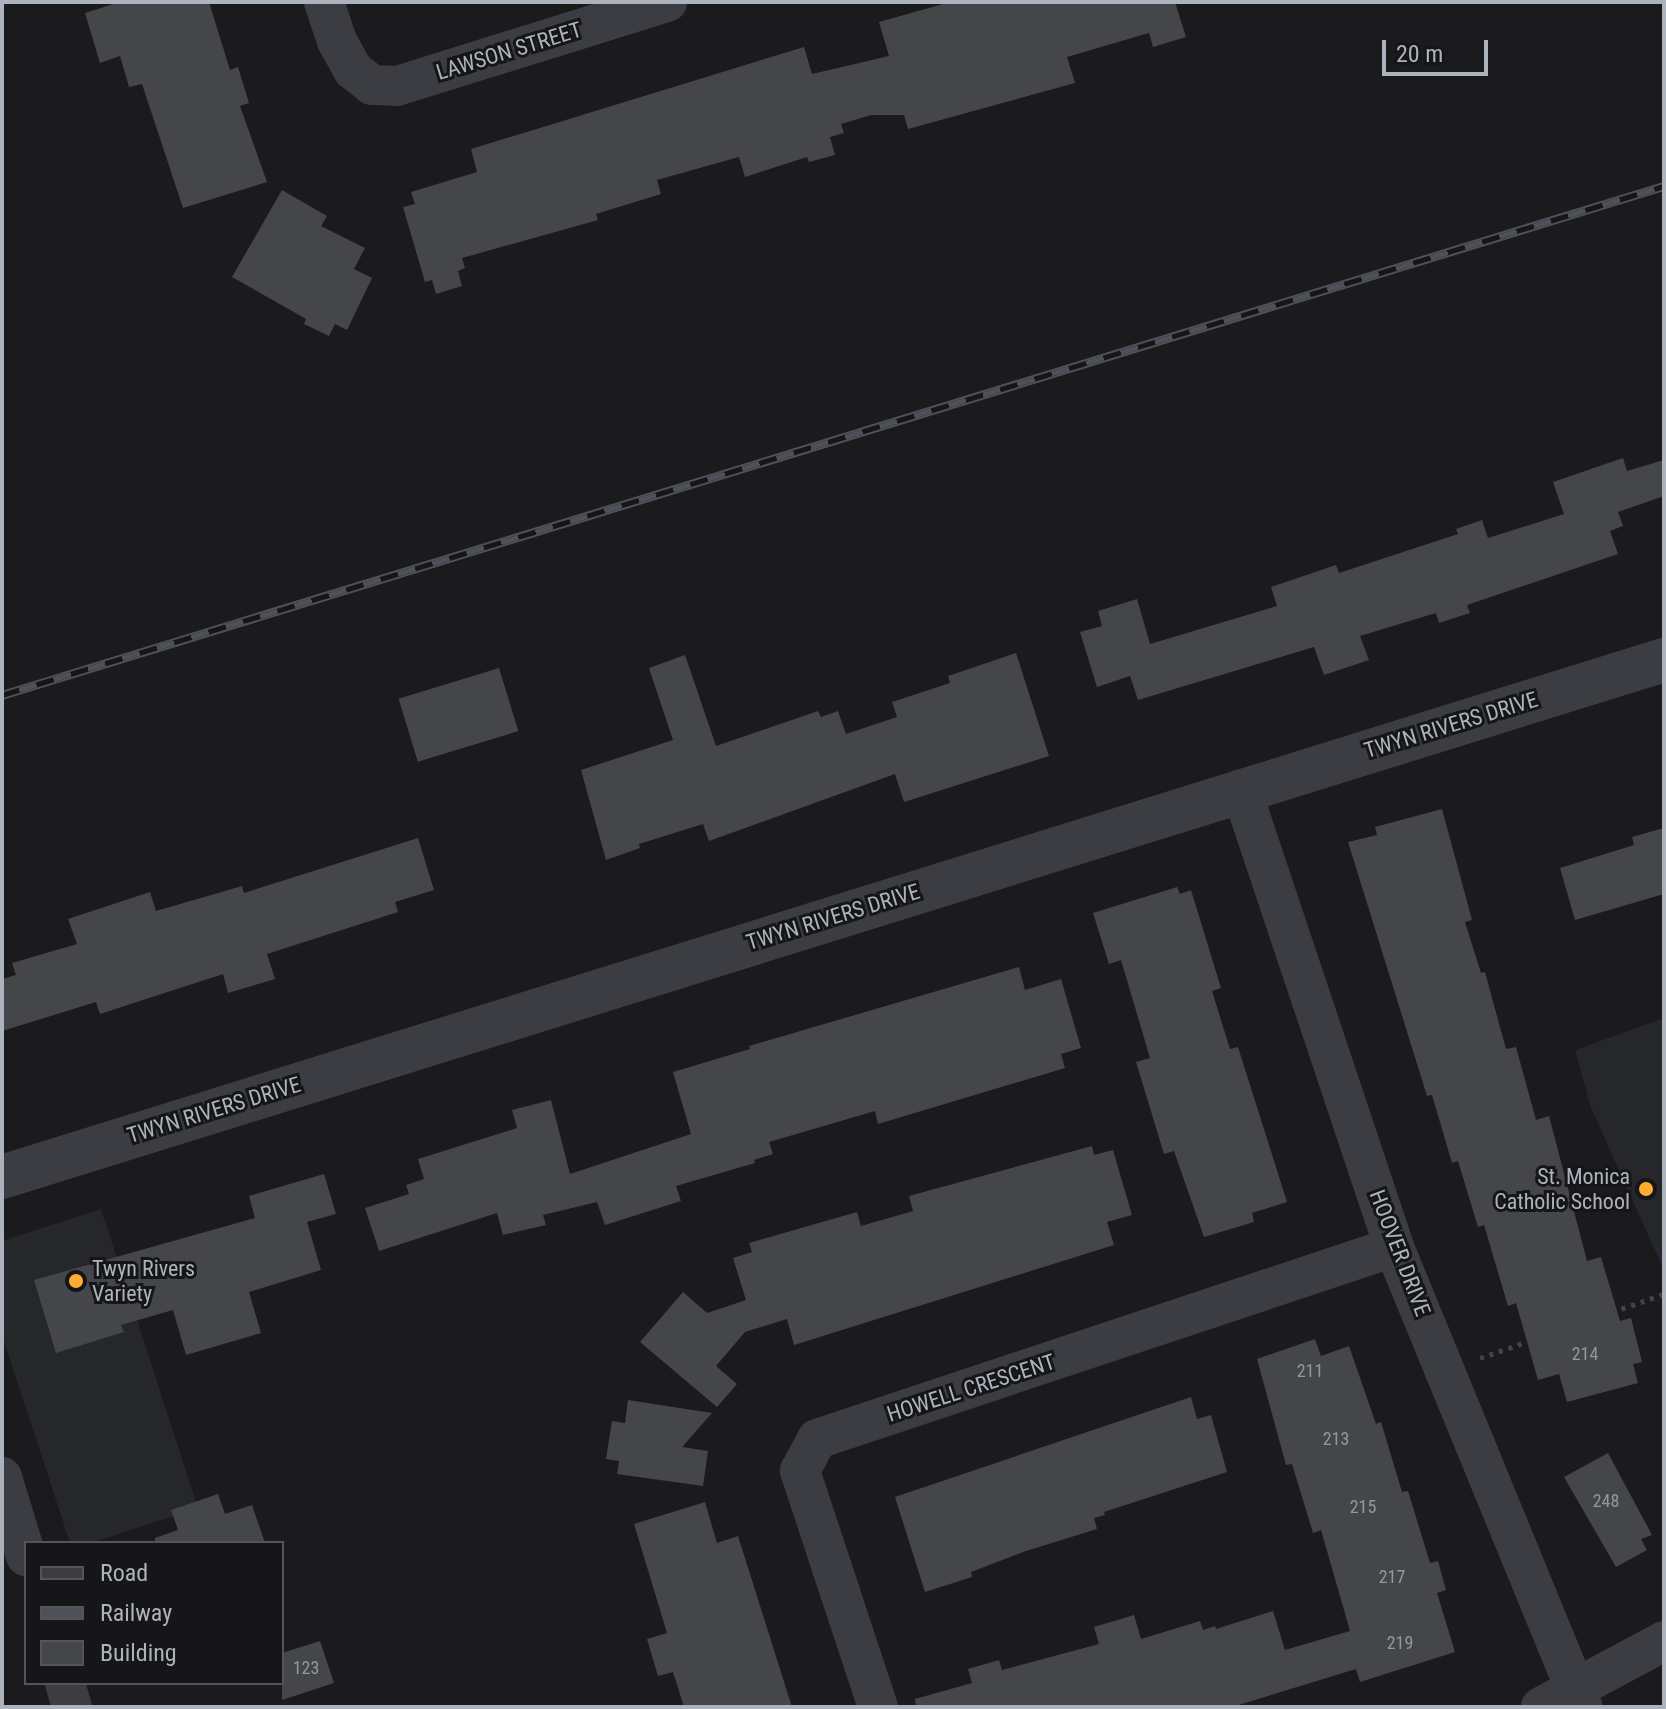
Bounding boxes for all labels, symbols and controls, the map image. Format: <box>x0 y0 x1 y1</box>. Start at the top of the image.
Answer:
street label: LAWSON STREET <box>433 16 585 86</box>
scale bar <box>1386 24 1492 74</box>
text: 20 m <box>1396 40 1443 68</box>
street label: TWYN RIVERS DRIVE <box>1361 686 1541 764</box>
street label: TWYN RIVERS DRIVE <box>743 878 923 956</box>
street label: TWYN RIVERS DRIVE <box>124 1071 304 1149</box>
place label: St. Monica Catholic School <box>1494 1163 1630 1214</box>
marker: St. Monica Catholic School <box>1637 1180 1655 1198</box>
street label: HOOVER DRIVE <box>1364 1186 1436 1320</box>
place label: Twyn Rivers Variety <box>92 1255 195 1306</box>
marker: Twyn Rivers Variety <box>67 1272 85 1290</box>
house number: 214 <box>1572 1343 1598 1365</box>
street label: HOWELL CRESCENT <box>884 1348 1058 1428</box>
house number: 211 <box>1297 1360 1323 1382</box>
house number: 213 <box>1323 1428 1349 1450</box>
house number: 248 <box>1593 1490 1619 1512</box>
house number: 215 <box>1350 1496 1376 1518</box>
legend <box>24 1541 284 1685</box>
text: Road <box>100 1559 148 1587</box>
house number: 217 <box>1379 1566 1405 1588</box>
text: Railway <box>100 1599 172 1627</box>
house number: 219 <box>1387 1632 1413 1654</box>
text: Building <box>100 1639 177 1667</box>
house number: 123 <box>293 1657 319 1679</box>

